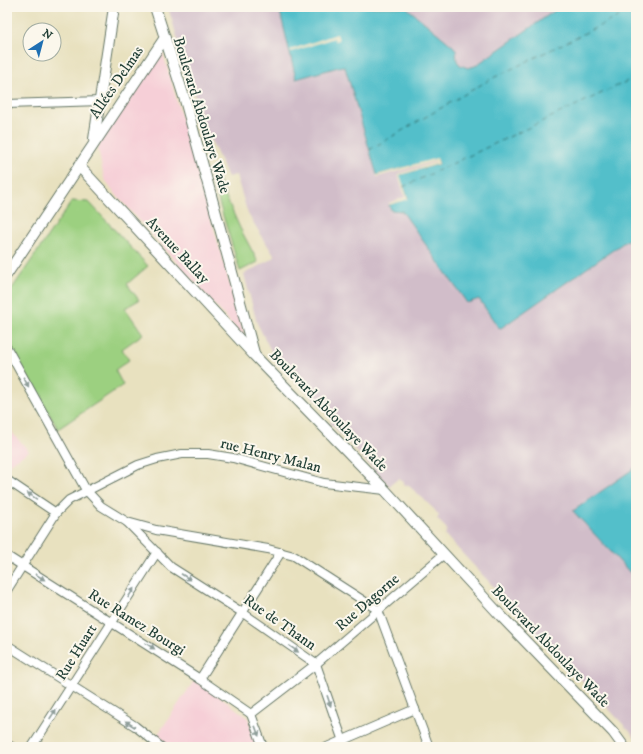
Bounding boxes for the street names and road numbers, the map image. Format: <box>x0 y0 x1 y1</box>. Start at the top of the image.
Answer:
street label: Boulevard Abdoulaye Wade <box>169 35 234 196</box>
street label: Allées Delmas <box>85 42 148 122</box>
street label: Avenue Ballay <box>142 213 214 288</box>
street label: Boulevard Abdoulaye Wade <box>265 345 392 475</box>
street label: rue Henry Malan <box>218 434 323 477</box>
street label: Rue Dagorne <box>332 570 403 635</box>
street label: Boulevard Abdoulaye Wade <box>487 581 614 711</box>
street label: Rue Ramez Bourgi <box>85 585 189 660</box>
street label: Rue de Thann <box>240 590 320 655</box>
street label: Rue Huart <box>52 620 101 684</box>

